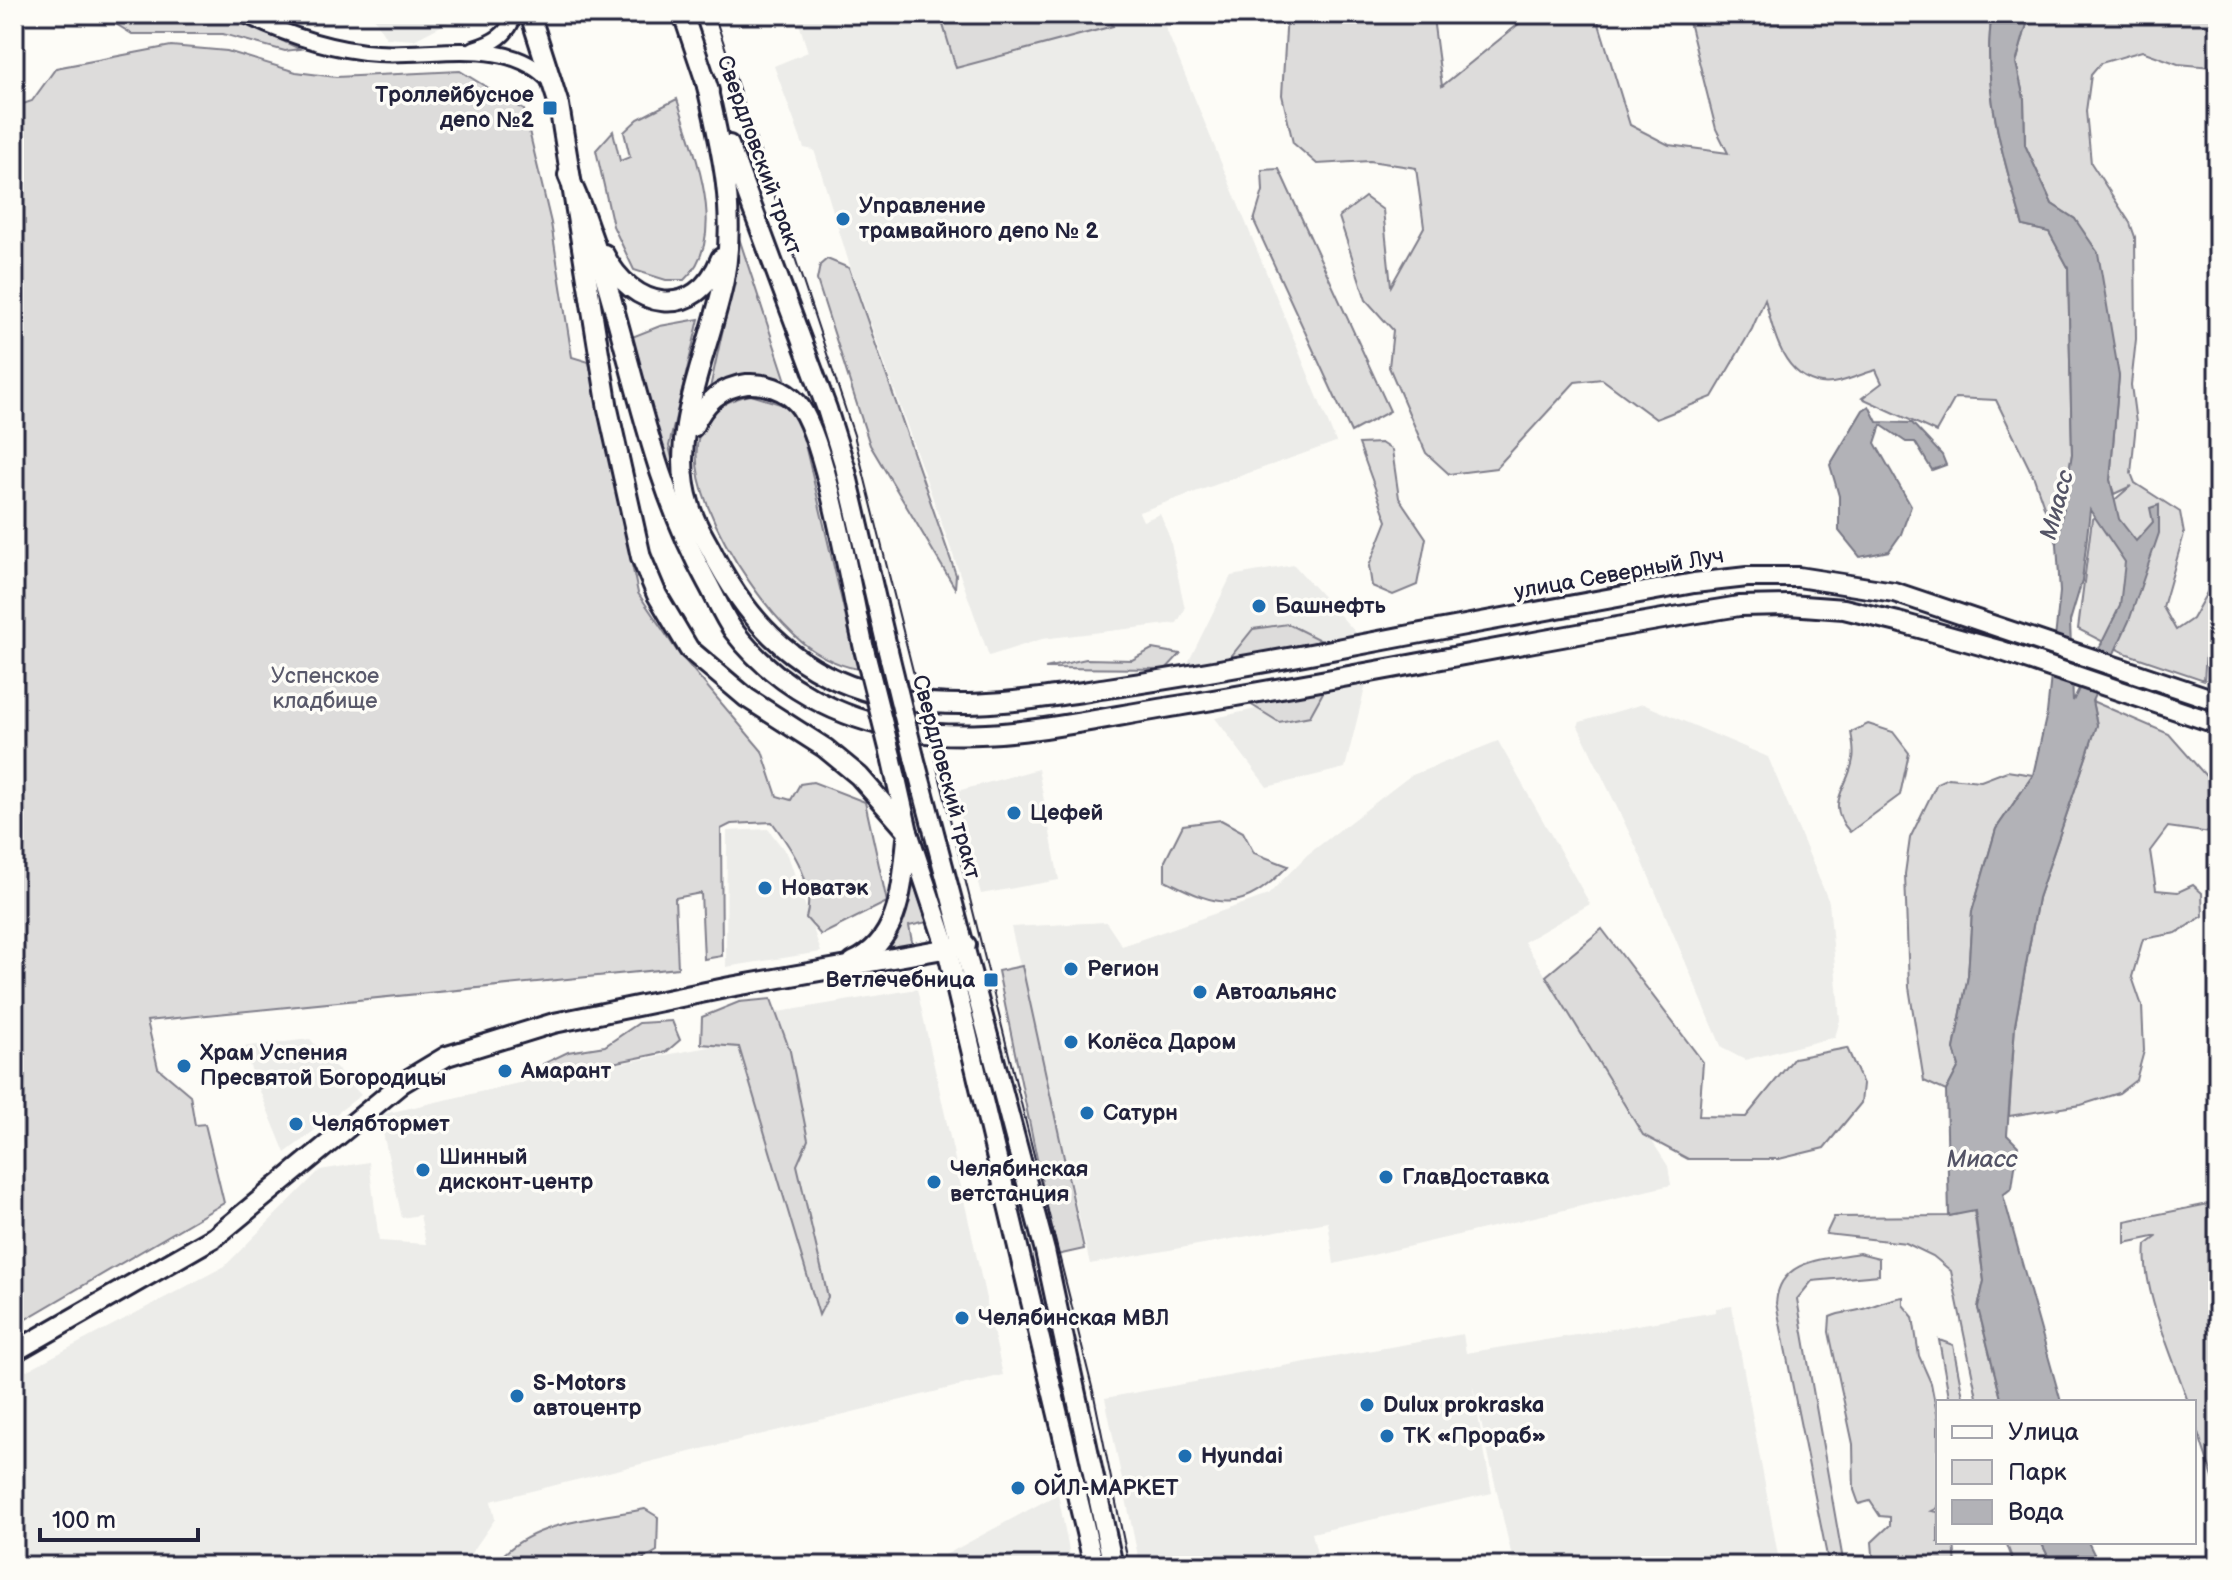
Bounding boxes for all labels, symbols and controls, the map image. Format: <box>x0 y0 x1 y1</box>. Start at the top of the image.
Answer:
street label: Свердловский тракт <box>710 52 808 259</box>
place label: Троллейбусное депо №2 <box>375 82 534 134</box>
marker: Троллейбусное депо №2 <box>541 99 559 117</box>
place label: Управление трамвайного депо № 2 <box>859 193 1099 245</box>
marker: Управление трамвайного депо № 2 <box>834 210 852 228</box>
water label: Миасс <box>2034 467 2080 543</box>
street label: улица Северный Луч <box>1512 542 1726 606</box>
place label: Башнефть <box>1275 593 1387 620</box>
marker: Башнефть <box>1250 597 1268 615</box>
park label: Успенское кладбище <box>271 663 379 715</box>
street label: Свердловский тракт <box>906 672 986 883</box>
place label: Цефей <box>1030 800 1103 827</box>
marker: Цефей <box>1005 804 1023 822</box>
place label: Новатэк <box>781 875 868 902</box>
marker: Новатэк <box>756 879 774 897</box>
place label: Регион <box>1087 956 1159 983</box>
marker: Регион <box>1062 960 1080 978</box>
place label: Ветлечебница <box>825 967 975 994</box>
marker: Ветлечебница <box>982 971 1000 989</box>
place label: Автоальянс <box>1215 979 1337 1006</box>
marker: Автоальянс <box>1191 983 1209 1001</box>
place label: Колёса Даром <box>1087 1029 1236 1056</box>
marker: Колёса Даром <box>1062 1033 1080 1051</box>
place label: Храм Успения Пресвятой Богородицы <box>199 1040 446 1092</box>
marker: Храм Успения Пресвятой Богородицы <box>175 1057 193 1075</box>
place label: Амарант <box>520 1058 612 1085</box>
marker: Амарант <box>496 1062 514 1080</box>
place label: Сатурн <box>1103 1100 1178 1127</box>
marker: Сатурн <box>1078 1104 1096 1122</box>
place label: Челябтормет <box>312 1111 450 1138</box>
marker: Челябтормет <box>287 1115 305 1133</box>
place label: Шинный дисконт-центр <box>438 1144 593 1196</box>
water label: Миасс <box>1946 1145 2018 1174</box>
place label: Челябинская ветстанция <box>950 1156 1088 1208</box>
marker: Шинный дисконт-центр <box>414 1161 432 1179</box>
place label: ГлавДоставка <box>1402 1164 1549 1191</box>
marker: ГлавДоставка <box>1377 1168 1395 1186</box>
marker: Челябинская ветстанция <box>925 1173 943 1191</box>
place label: Челябинская МВЛ <box>978 1305 1169 1332</box>
marker: Челябинская МВЛ <box>953 1309 971 1327</box>
place label: S-Motors автоцентр <box>533 1370 642 1422</box>
marker: S-Motors автоцентр <box>508 1387 526 1405</box>
place label: Dulux prokraska <box>1383 1392 1545 1419</box>
marker: Dulux prokraska <box>1358 1396 1376 1414</box>
legend <box>1936 1400 2196 1544</box>
text: Улица <box>2008 1418 2079 1447</box>
place label: ТК «Прораб» <box>1403 1423 1546 1450</box>
marker: ТК «Прораб» <box>1378 1427 1396 1445</box>
place label: Hyundai <box>1201 1443 1283 1470</box>
marker: Hyundai <box>1176 1447 1194 1465</box>
text: Парк <box>2008 1458 2067 1487</box>
place label: ОЙЛ-МАРКЕТ <box>1034 1473 1179 1502</box>
marker: ОЙЛ-МАРКЕТ <box>1009 1479 1027 1497</box>
scale bar <box>40 1492 198 1542</box>
text: Вода <box>2008 1498 2064 1527</box>
text: 100 m <box>52 1506 116 1535</box>

